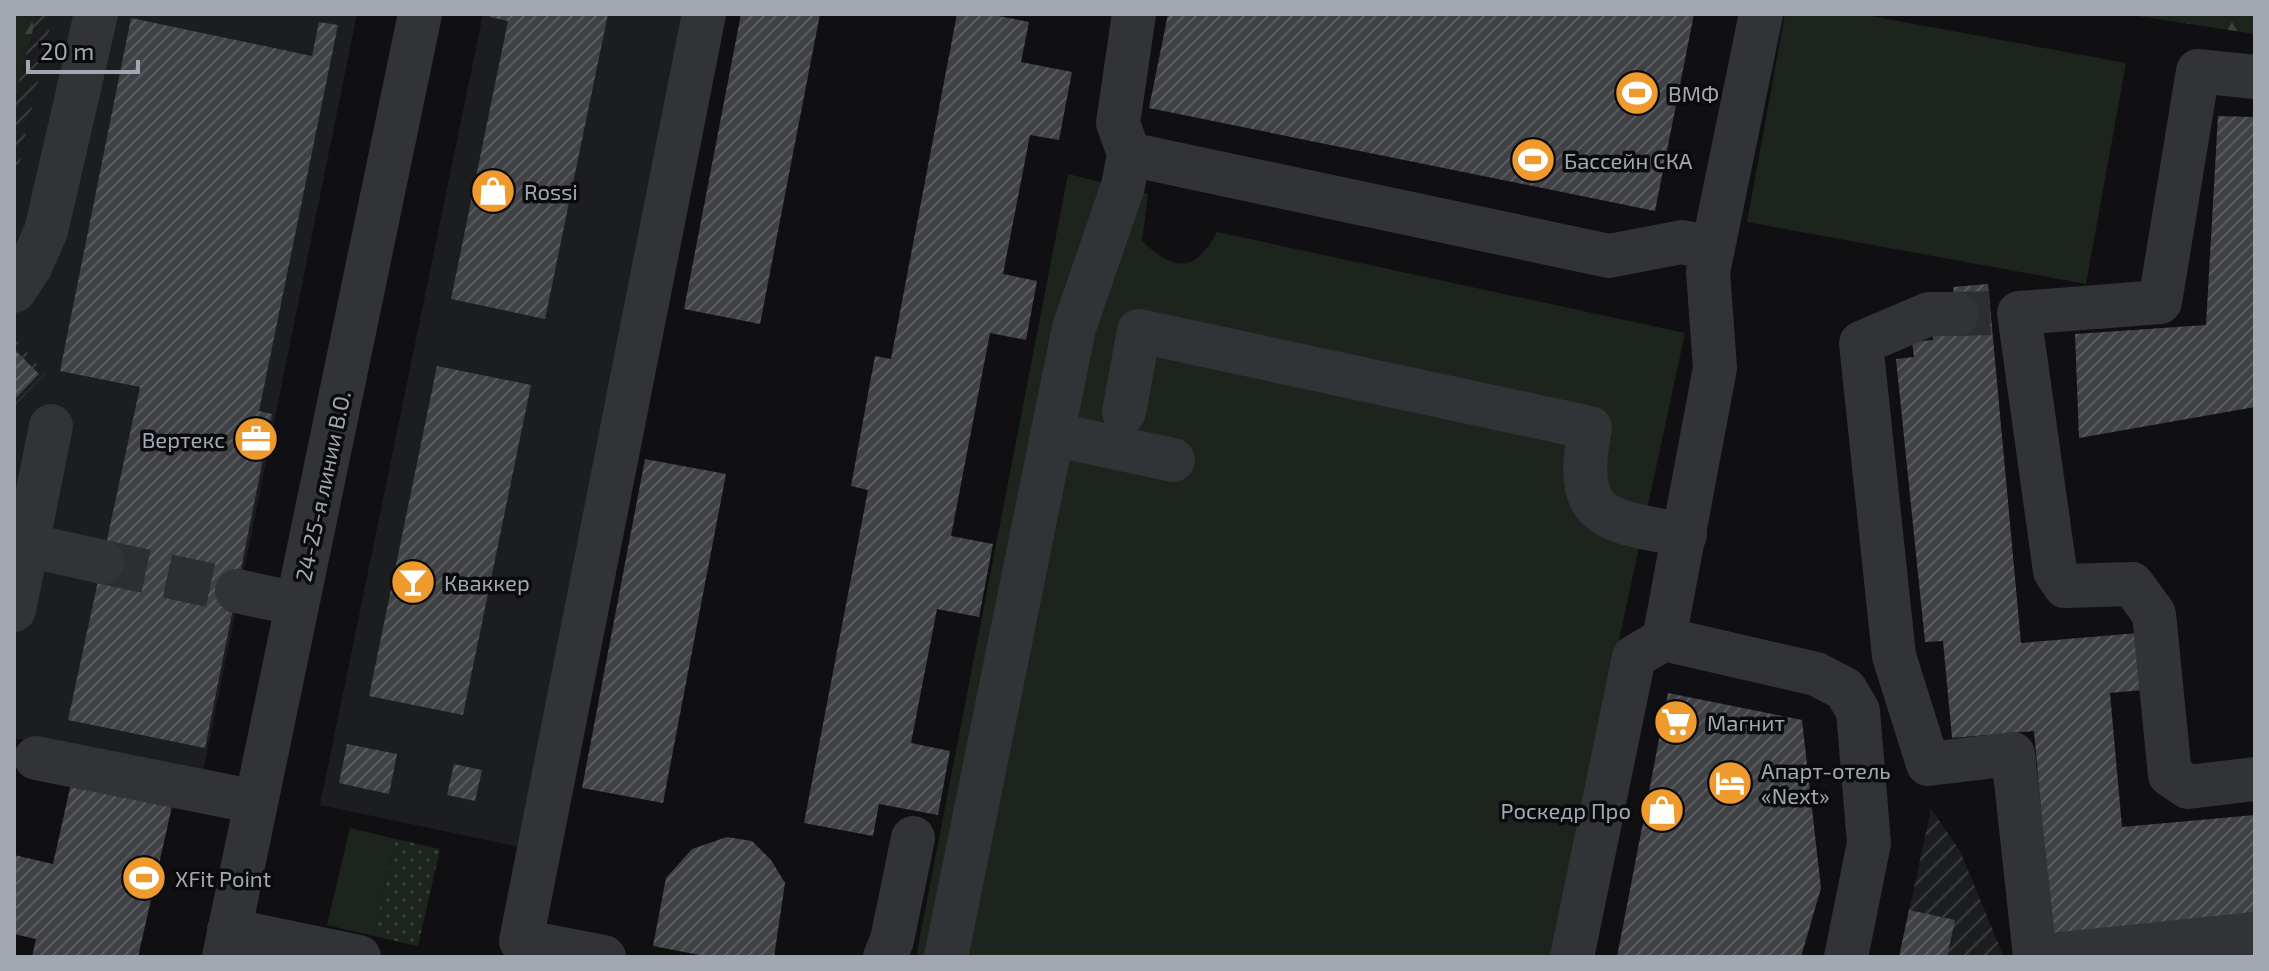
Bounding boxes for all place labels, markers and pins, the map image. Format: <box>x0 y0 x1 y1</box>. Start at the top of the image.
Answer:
sports icon: ВМФ <box>1613 69 1661 117</box>
place label: ВМФ <box>1668 80 1719 106</box>
sports icon: Бассейн СКА <box>1509 136 1557 184</box>
place label: Бассейн СКА <box>1564 147 1693 173</box>
shop icon: Rossi <box>469 167 517 215</box>
place label: Rossi <box>524 178 578 204</box>
office icon: Вертекс <box>232 415 280 463</box>
place label: Вертекс <box>142 426 225 452</box>
bar icon: Кваккер <box>389 558 437 606</box>
place label: Кваккер <box>444 569 530 595</box>
supermarket icon: Магнит <box>1652 698 1700 746</box>
place label: Магнит <box>1707 709 1785 735</box>
place label: Апарт-отель «Next» <box>1761 757 1891 808</box>
hotel icon: Апарт-отель «Next» <box>1706 759 1754 807</box>
shop icon: Роскедр Про <box>1638 786 1686 834</box>
place label: Роскедр Про <box>1501 797 1631 823</box>
sports icon: XFit Point <box>120 854 168 902</box>
place label: XFit Point <box>175 865 271 891</box>

